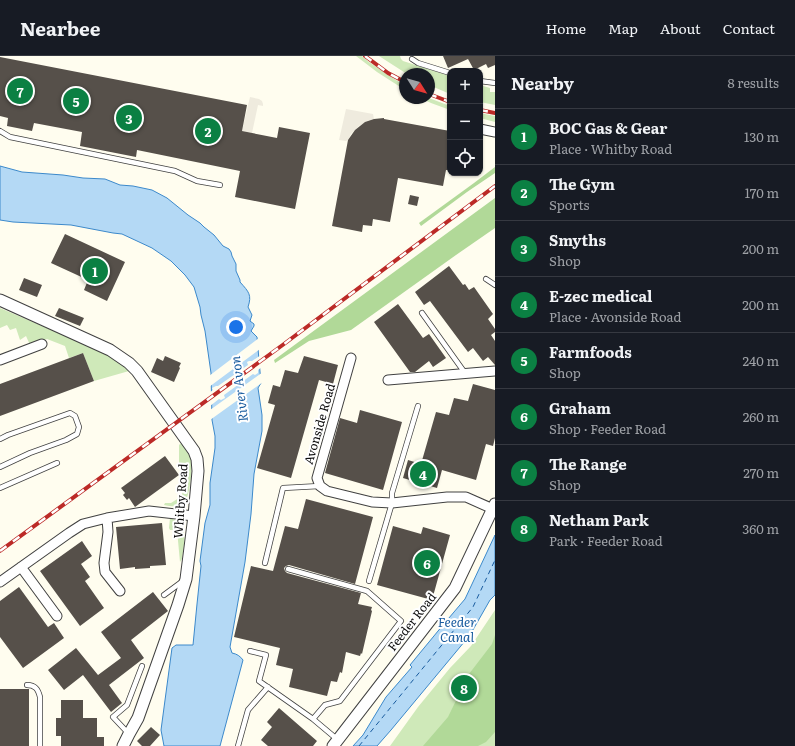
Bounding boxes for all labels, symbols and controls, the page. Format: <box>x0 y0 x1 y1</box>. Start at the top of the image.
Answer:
text: Nearbee <box>20 14 101 42</box>
text: Home <box>546 18 586 38</box>
text: Map <box>608 18 638 38</box>
text: About <box>660 18 701 38</box>
text: Contact <box>723 18 775 38</box>
north arrow <box>399 68 435 104</box>
map controls <box>447 68 483 176</box>
button: + <box>447 68 483 104</box>
text: Nearby <box>511 70 574 95</box>
text: 8 results <box>728 73 779 92</box>
pin: 7 <box>7 76 33 106</box>
pin: 5 <box>63 86 89 116</box>
pin: 3 <box>116 103 142 133</box>
button: − <box>447 104 483 140</box>
pin: 2 <box>195 116 221 146</box>
text: BOC Gas & Gear <box>549 116 667 139</box>
text: 1 <box>521 127 527 146</box>
text: 130 m <box>744 127 779 146</box>
text: Place · Whitby Road <box>549 139 672 158</box>
button: locate <box>447 140 483 176</box>
text: The Gym <box>549 172 615 195</box>
text: 2 <box>521 183 527 202</box>
text: 170 m <box>745 183 779 202</box>
text: Sports <box>549 195 589 214</box>
text: Smyths <box>549 228 606 251</box>
text: 3 <box>520 239 528 258</box>
text: 200 m <box>742 239 779 258</box>
text: Shop <box>549 251 581 270</box>
pin: 1 <box>82 256 108 286</box>
text: E-zec medical <box>549 284 653 307</box>
text: 4 <box>520 295 528 314</box>
text: 200 m <box>742 295 779 314</box>
text: Place · Avonside Road <box>549 307 681 326</box>
your location <box>226 317 246 337</box>
text: Farmfoods <box>549 340 632 363</box>
text: 5 <box>520 351 528 370</box>
text: 240 m <box>743 351 779 370</box>
water label: River Avon <box>225 355 252 423</box>
text: Shop <box>549 363 581 382</box>
street label: Avonside Road <box>299 380 339 466</box>
text: Graham <box>549 396 611 419</box>
text: 6 <box>520 407 528 426</box>
text: 260 m <box>743 407 779 426</box>
text: Shop · Feeder Road <box>549 419 666 438</box>
text: The Range <box>549 452 627 475</box>
pin: 4 <box>410 459 436 489</box>
street label: Whitby Road <box>168 462 192 539</box>
text: 7 <box>520 463 528 482</box>
text: 270 m <box>743 463 779 482</box>
text: Shop <box>549 475 581 494</box>
text: Netham Park <box>549 508 649 531</box>
text: 8 <box>520 519 528 538</box>
text: 360 m <box>742 519 779 538</box>
text: Park · Feeder Road <box>549 531 663 550</box>
pin: 6 <box>414 548 440 578</box>
street label: Feeder Road <box>383 588 440 654</box>
water label: Feeder Canal <box>438 612 476 646</box>
pin: 8 <box>451 673 477 703</box>

